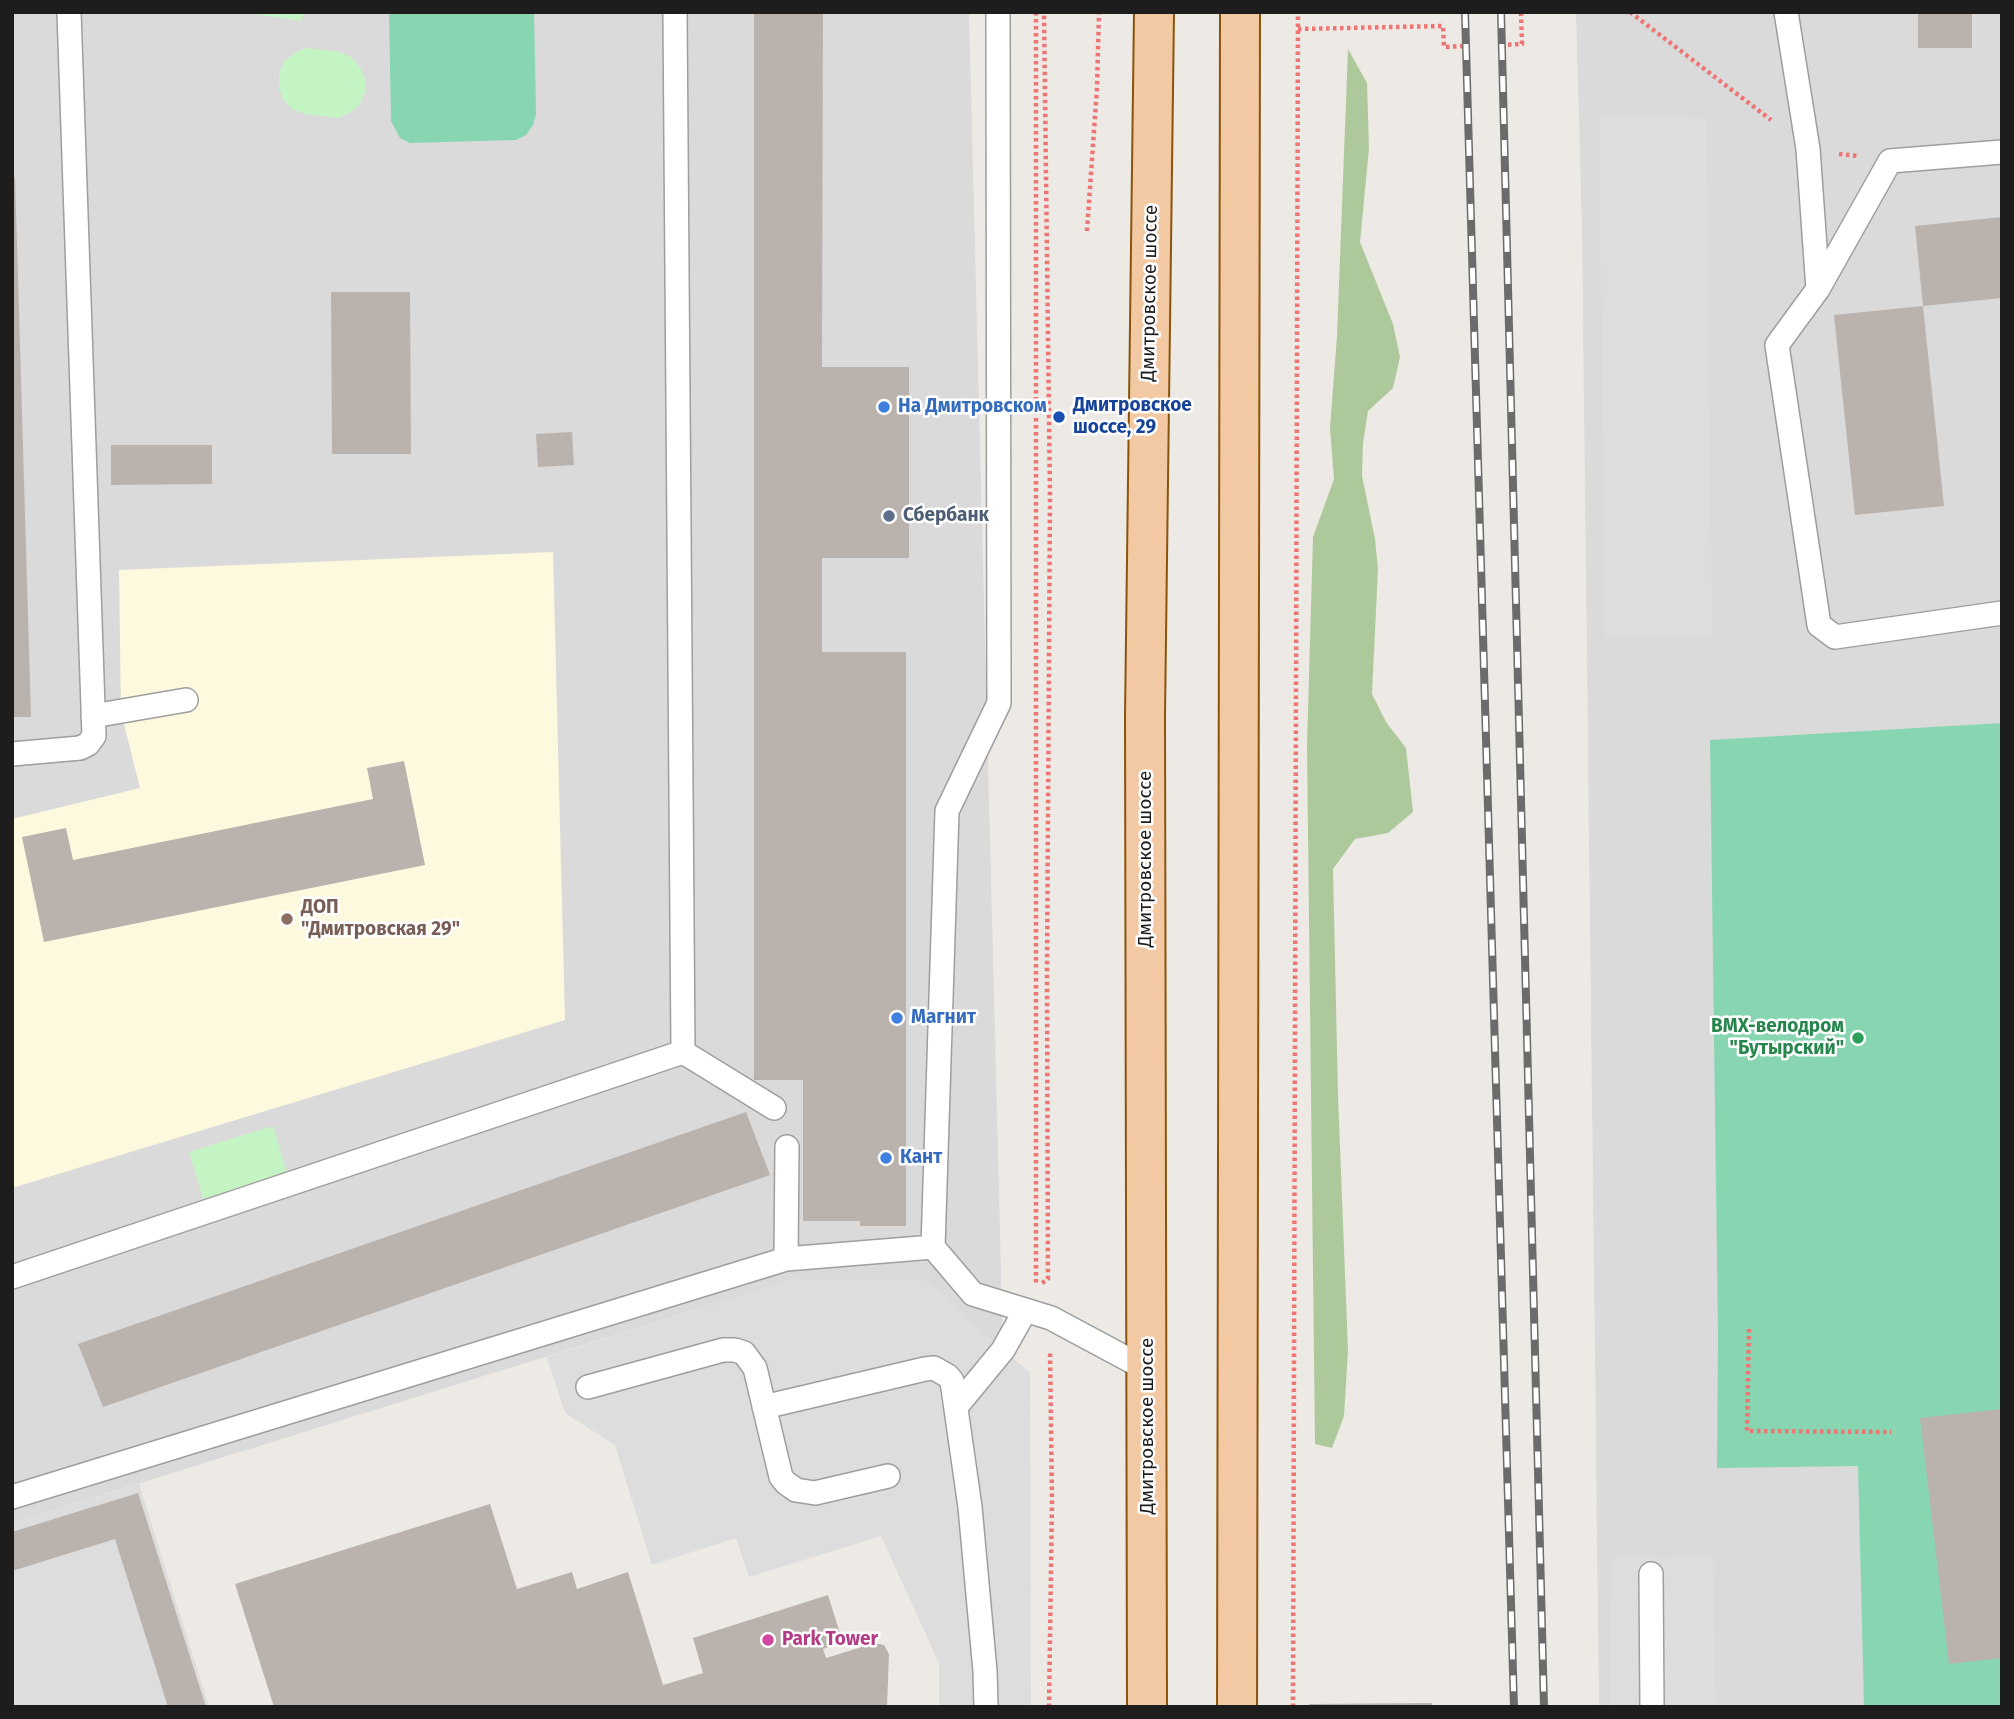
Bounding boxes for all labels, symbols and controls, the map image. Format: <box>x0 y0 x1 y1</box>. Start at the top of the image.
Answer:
street label: Дмитровское шоссе <box>1137 204 1163 382</box>
place label: Дмитровское шоссе, 29 <box>1073 395 1192 439</box>
place label: На Дмитровском <box>898 396 1047 418</box>
marker: На Дмитровском <box>876 399 892 415</box>
marker: Дмитровское шоссе, 29 <box>1051 409 1067 425</box>
place label: Сбербанк <box>903 505 989 527</box>
marker: Сбербанк <box>881 508 897 524</box>
street label: Дмитровское шоссе <box>1135 771 1157 947</box>
place label: ДОП "Дмитровская 29" <box>301 897 460 941</box>
marker: ДОП "Дмитровская 29" <box>279 911 295 927</box>
place label: Магнит <box>911 1007 976 1029</box>
marker: Магнит <box>889 1010 905 1026</box>
place label: BMX-велодром "Бутырский" <box>1711 1016 1844 1060</box>
marker: BMX-велодром "Бутырский" <box>1850 1030 1866 1046</box>
place label: Кант <box>900 1147 942 1169</box>
marker: Кант <box>878 1150 894 1166</box>
street label: Дмитровское шоссе <box>1137 1338 1159 1514</box>
place label: Park Tower <box>782 1629 878 1651</box>
marker: Park Tower <box>760 1632 776 1648</box>

